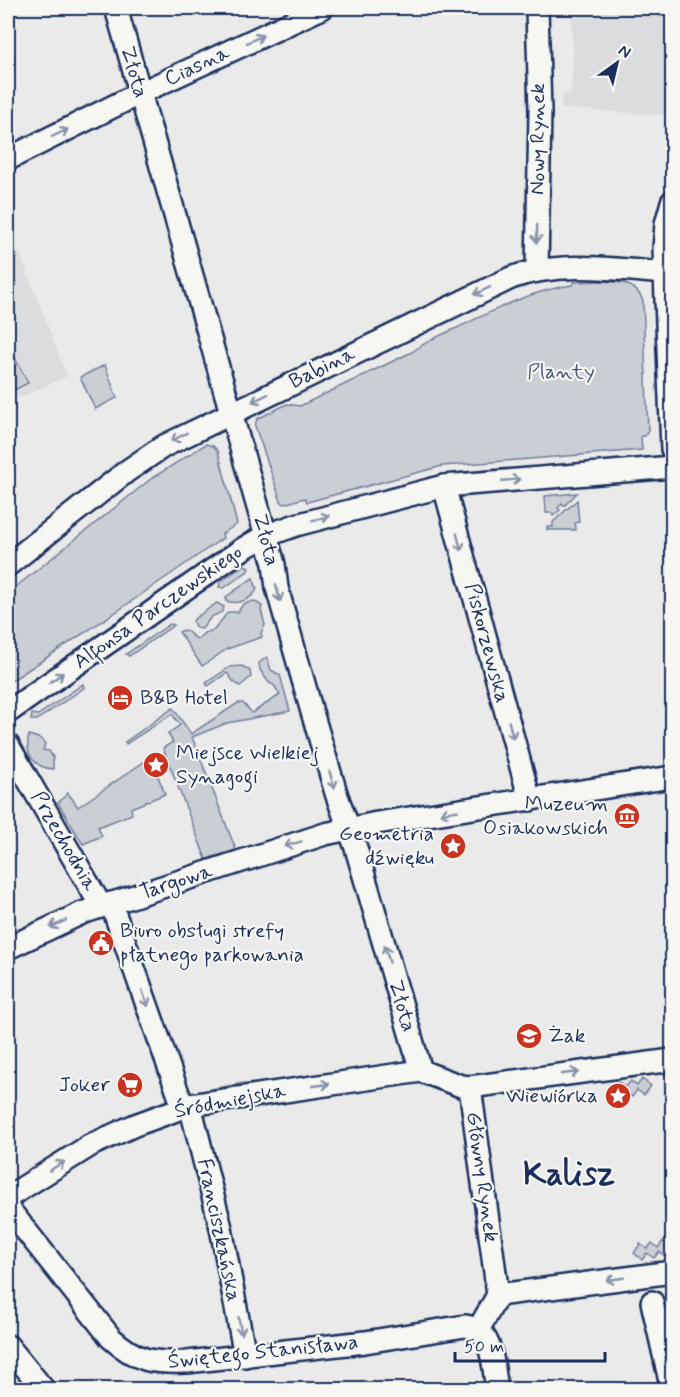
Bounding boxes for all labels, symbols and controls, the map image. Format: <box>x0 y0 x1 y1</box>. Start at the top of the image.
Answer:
one-way arrow <box>245 33 263 45</box>
north arrow <box>587 33 647 93</box>
street label: Ciasna <box>160 39 234 93</box>
text: N <box>614 40 635 63</box>
street label: Złota <box>113 43 155 101</box>
street label: Nowy Rynek <box>524 83 552 195</box>
one-way arrow <box>51 127 69 139</box>
one-way arrow <box>532 223 543 243</box>
one-way arrow <box>474 286 492 298</box>
street label: Babina <box>284 340 360 396</box>
park label: Planty <box>527 358 595 386</box>
one-way arrow <box>251 393 269 405</box>
one-way arrow <box>171 431 188 443</box>
one-way arrow <box>501 474 521 485</box>
street label: Złota <box>246 511 286 569</box>
one-way arrow <box>311 512 330 523</box>
one-way arrow <box>454 532 466 551</box>
street label: Alfonsa Parczewskiego <box>68 538 249 677</box>
street label: Piskorzewska <box>458 580 516 706</box>
one-way arrow <box>273 583 285 602</box>
one-way arrow <box>47 672 63 684</box>
hotel icon: B&B Hotel <box>105 683 135 713</box>
place label: B&B Hotel <box>140 684 228 712</box>
one-way arrow <box>506 720 517 739</box>
place label: Miejsce Wielkiej Synagogi <box>176 739 319 793</box>
place icon: Miejsce Wielkiej Synagogi <box>141 750 171 780</box>
one-way arrow <box>327 770 338 789</box>
street label: Przechodnia <box>24 786 104 896</box>
place label: Muzeum Osiakowskich <box>483 790 608 842</box>
museum icon: Muzeum Osiakowskich <box>612 801 642 831</box>
one-way arrow <box>439 807 459 818</box>
place label: Geometria dźwięku <box>339 820 434 872</box>
place icon: Geometria dźwięku <box>438 831 468 861</box>
one-way arrow <box>284 839 303 850</box>
street label: Targowa <box>136 857 217 908</box>
place label: Biuro obsługi strefy płatnego parkowania <box>120 917 304 970</box>
one-way arrow <box>50 918 68 930</box>
public building icon: Biuro obsługi strefy płatnego parkowania <box>86 928 116 958</box>
one-way arrow <box>381 945 392 964</box>
street label: Złota <box>381 977 423 1035</box>
one-way arrow <box>140 988 151 1007</box>
school or university icon: Żak <box>514 1021 544 1051</box>
place label: Żak <box>548 1022 586 1050</box>
one-way arrow <box>559 1068 579 1079</box>
supermarket icon: Joker <box>115 1070 145 1100</box>
place label: Joker <box>59 1071 110 1099</box>
street label: Śródmiejska <box>172 1076 288 1126</box>
one-way arrow <box>310 1079 330 1090</box>
place icon: Wiewiórka <box>603 1081 633 1111</box>
place label: Wiewiórka <box>506 1082 598 1110</box>
street label: Główny Rynek <box>459 1110 505 1244</box>
district label: Kalisz <box>523 1153 615 1197</box>
street label: Franciszkańska <box>190 1156 248 1304</box>
one-way arrow <box>48 1159 65 1171</box>
one-way arrow <box>605 1274 625 1285</box>
one-way arrow <box>234 1316 245 1336</box>
scale bar <box>455 1325 605 1363</box>
street label: Świętego Stanisława <box>166 1328 360 1378</box>
text: 50 m <box>464 1335 504 1359</box>

